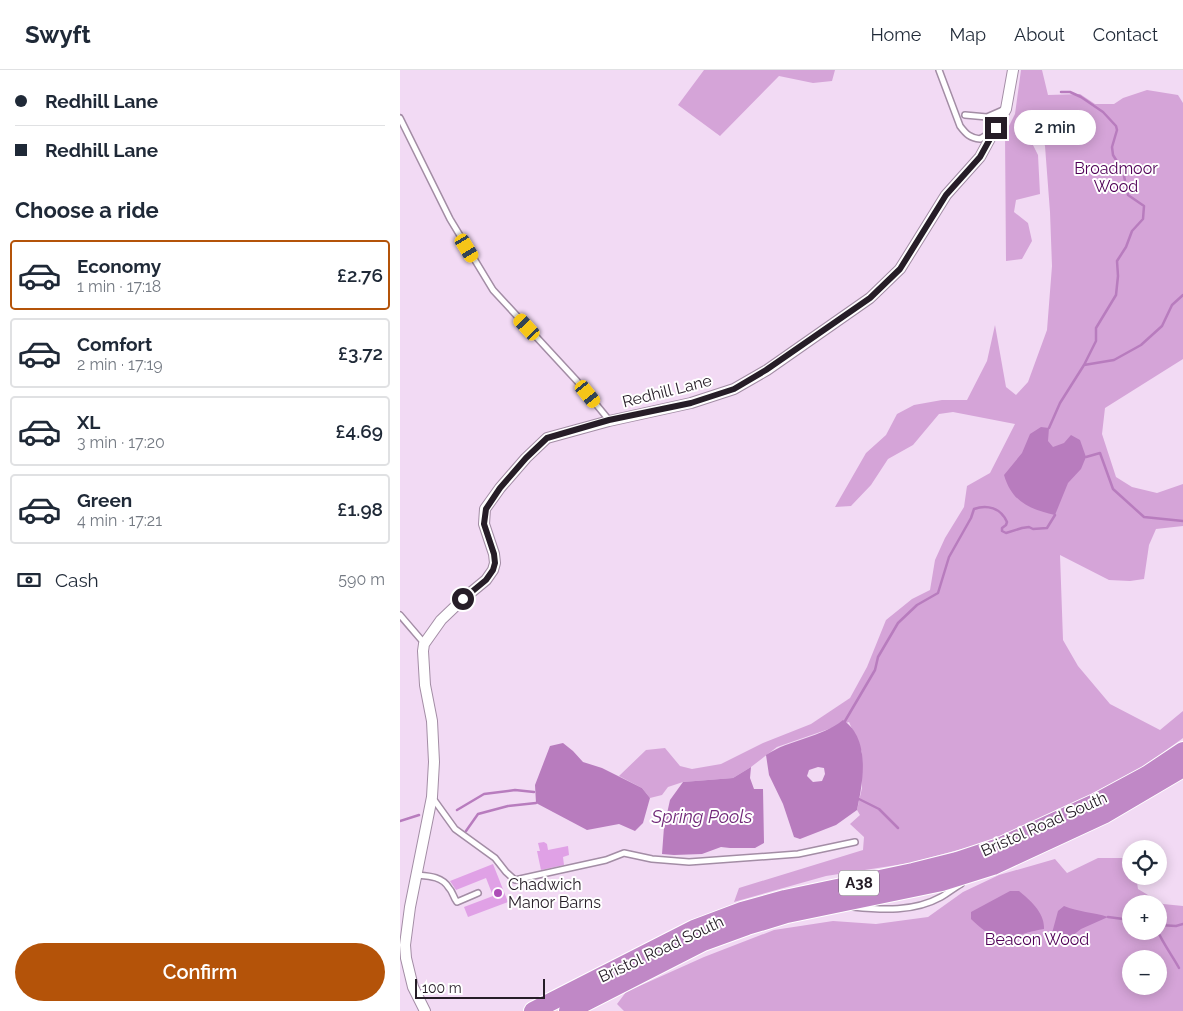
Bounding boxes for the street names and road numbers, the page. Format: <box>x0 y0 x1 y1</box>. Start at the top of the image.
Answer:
street label: Redhill Lane <box>620 371 714 411</box>
street label: Bristol Road South <box>978 788 1110 860</box>
road number: A38 <box>839 870 879 896</box>
street label: Bristol Road South <box>595 912 727 986</box>

